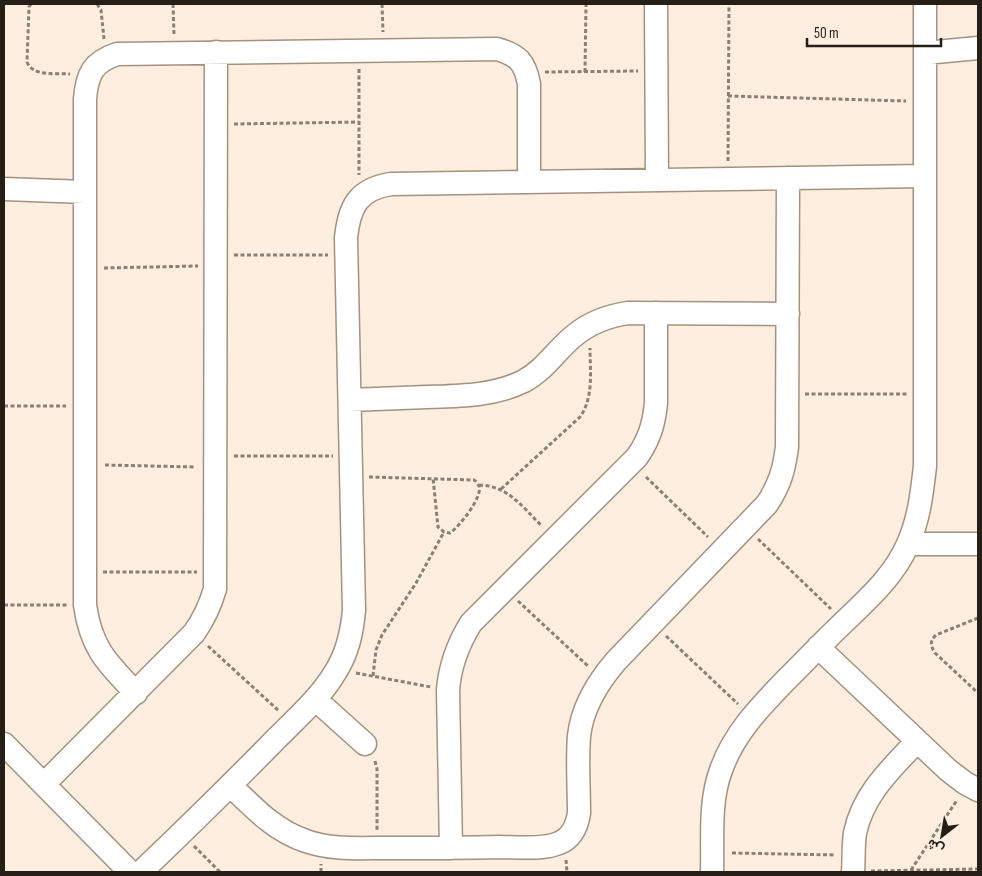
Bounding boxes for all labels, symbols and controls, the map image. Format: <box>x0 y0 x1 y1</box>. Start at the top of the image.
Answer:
scale bar <box>807 15 941 47</box>
text: 50 m <box>814 24 839 43</box>
north arrow <box>917 811 967 861</box>
text: ش <box>924 835 947 858</box>

